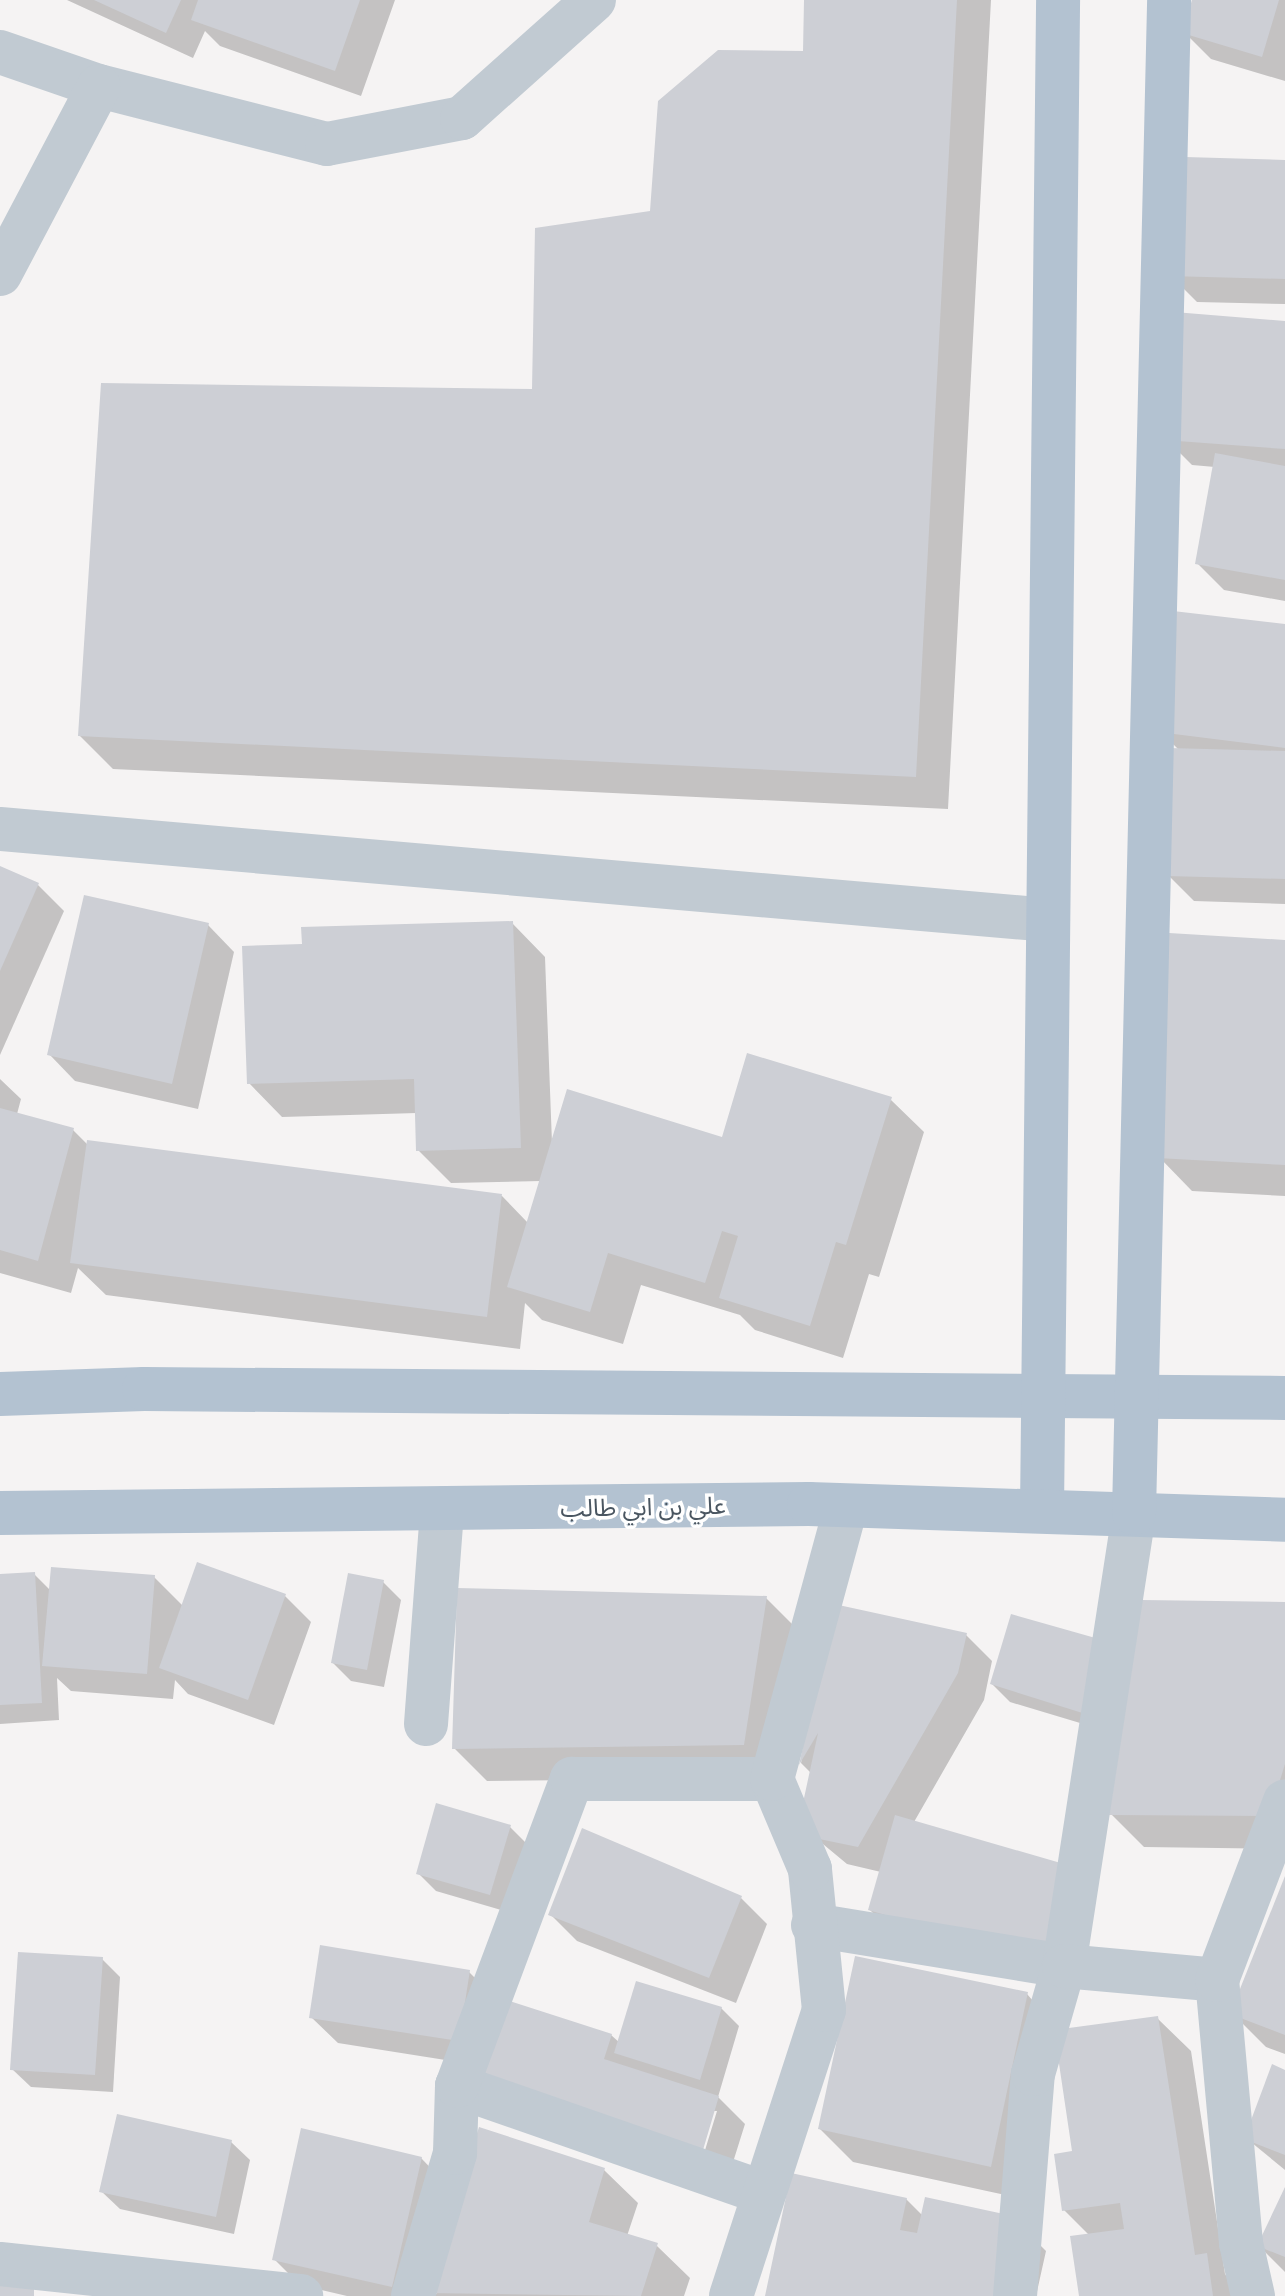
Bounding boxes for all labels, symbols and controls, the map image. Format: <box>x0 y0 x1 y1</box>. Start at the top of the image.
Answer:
street label: علي بن ابي طالب <box>560 1490 726 1522</box>

